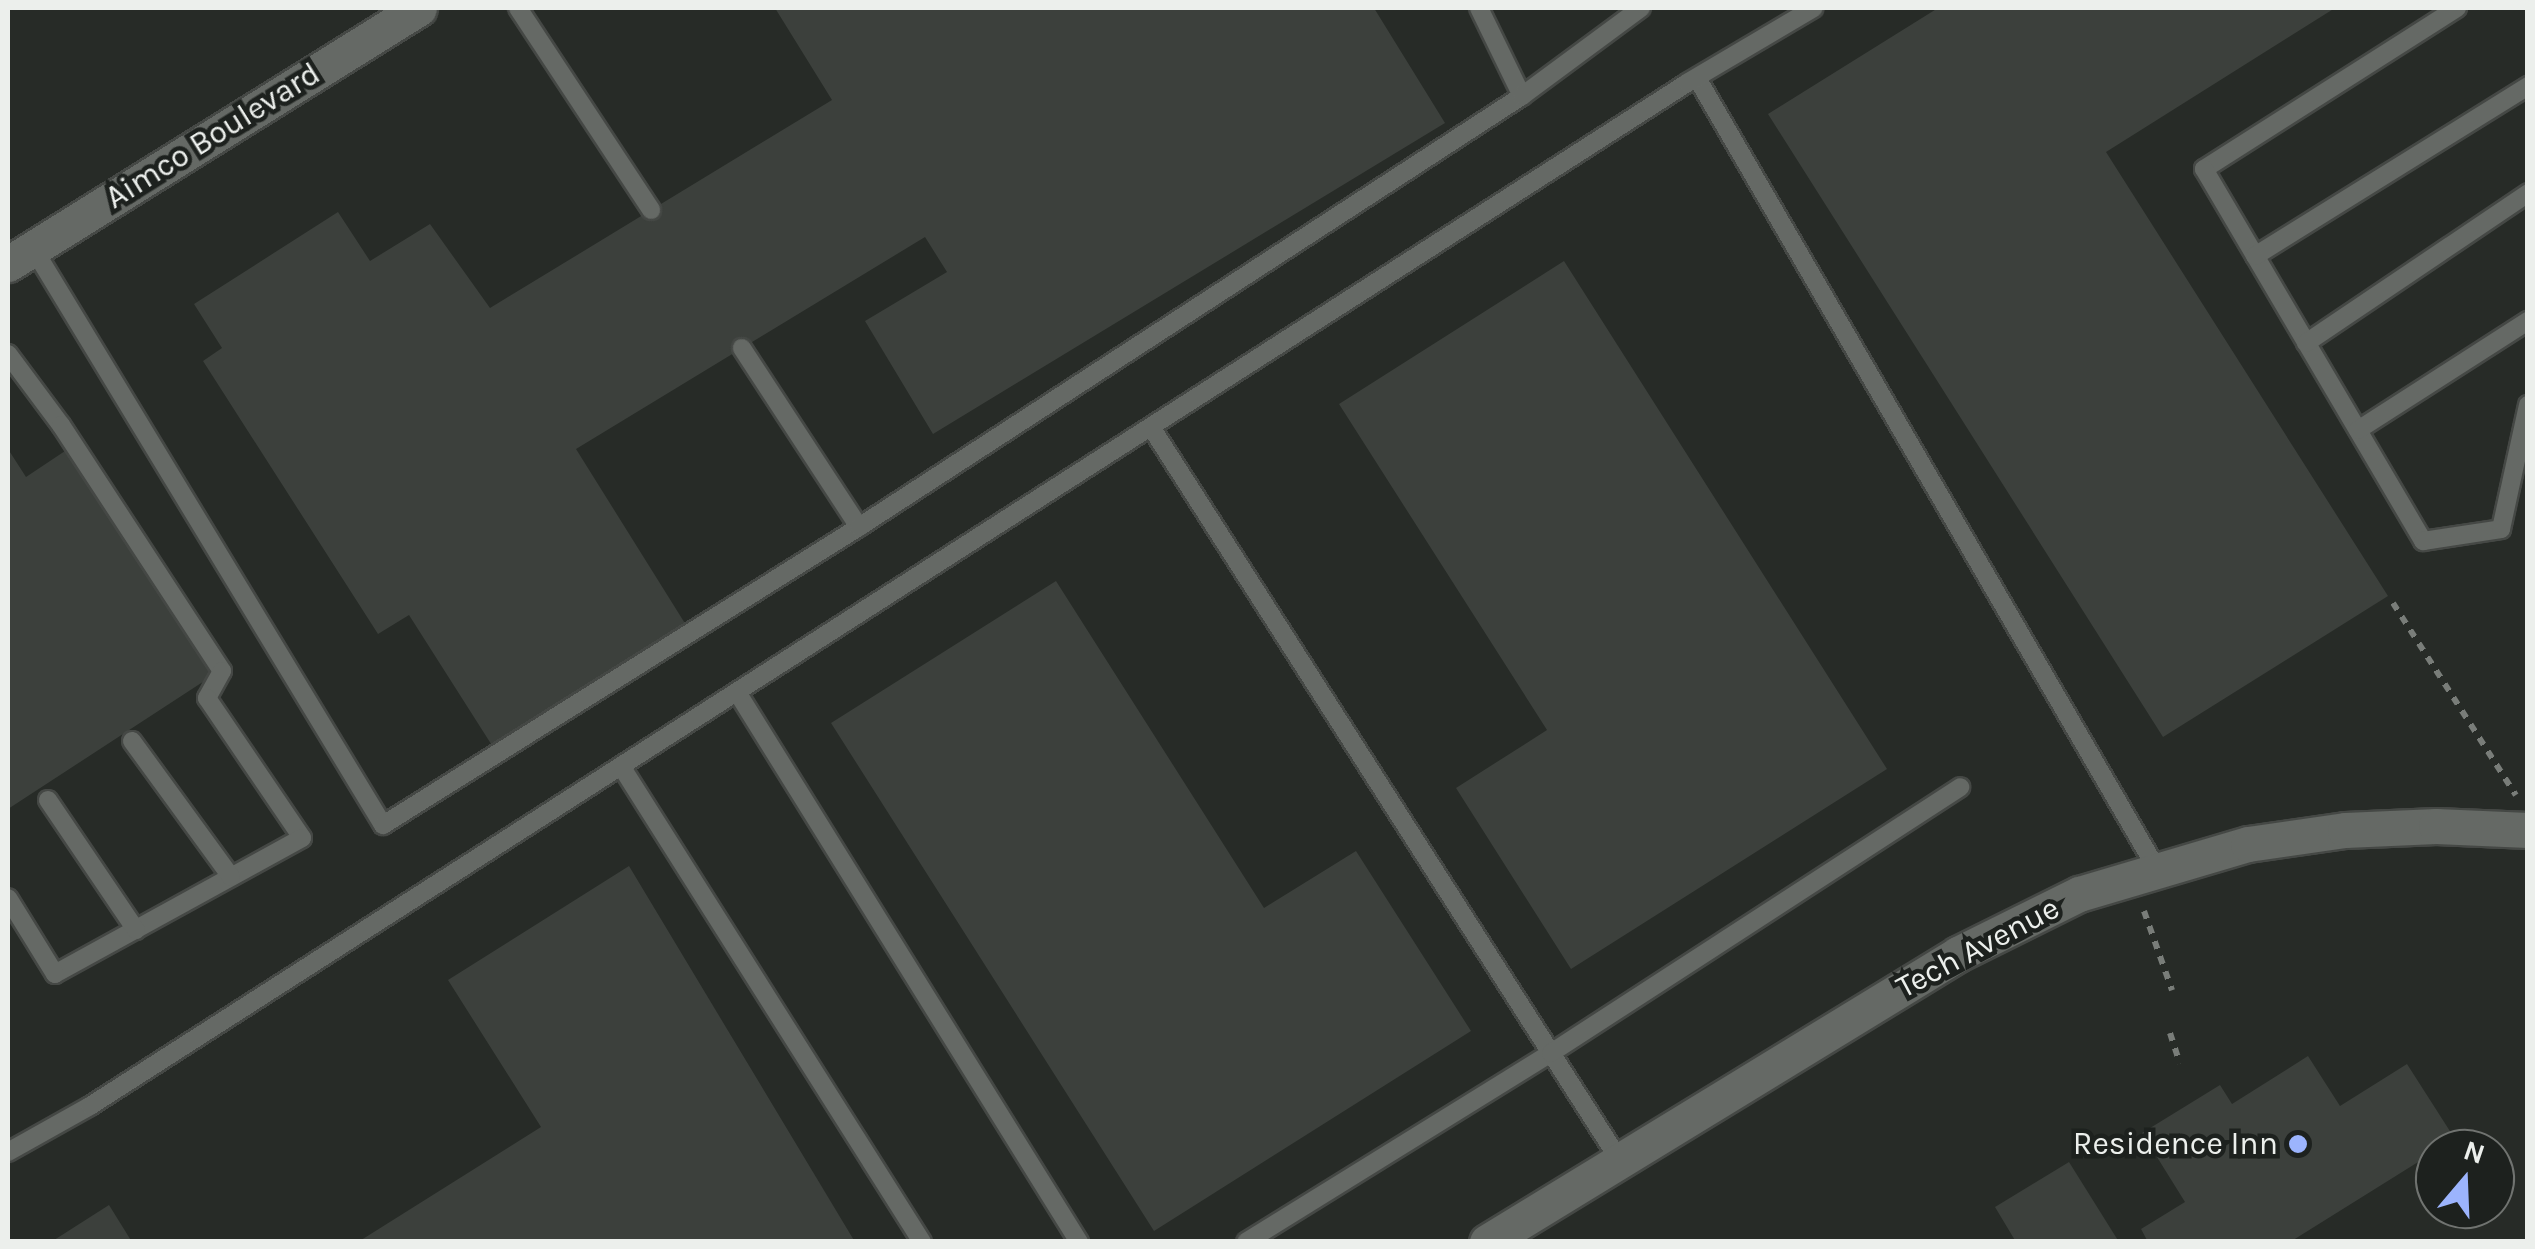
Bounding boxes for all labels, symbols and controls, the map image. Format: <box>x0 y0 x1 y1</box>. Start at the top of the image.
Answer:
street label: Aimco Boulevard <box>99 55 327 217</box>
street label: Tech Avenue <box>1890 889 2066 1007</box>
place label: Residence Inn <box>2073 1125 2278 1163</box>
north arrow <box>2415 1129 2515 1229</box>
marker: Residence Inn <box>2287 1133 2309 1155</box>
text: N <box>2459 1133 2489 1171</box>

